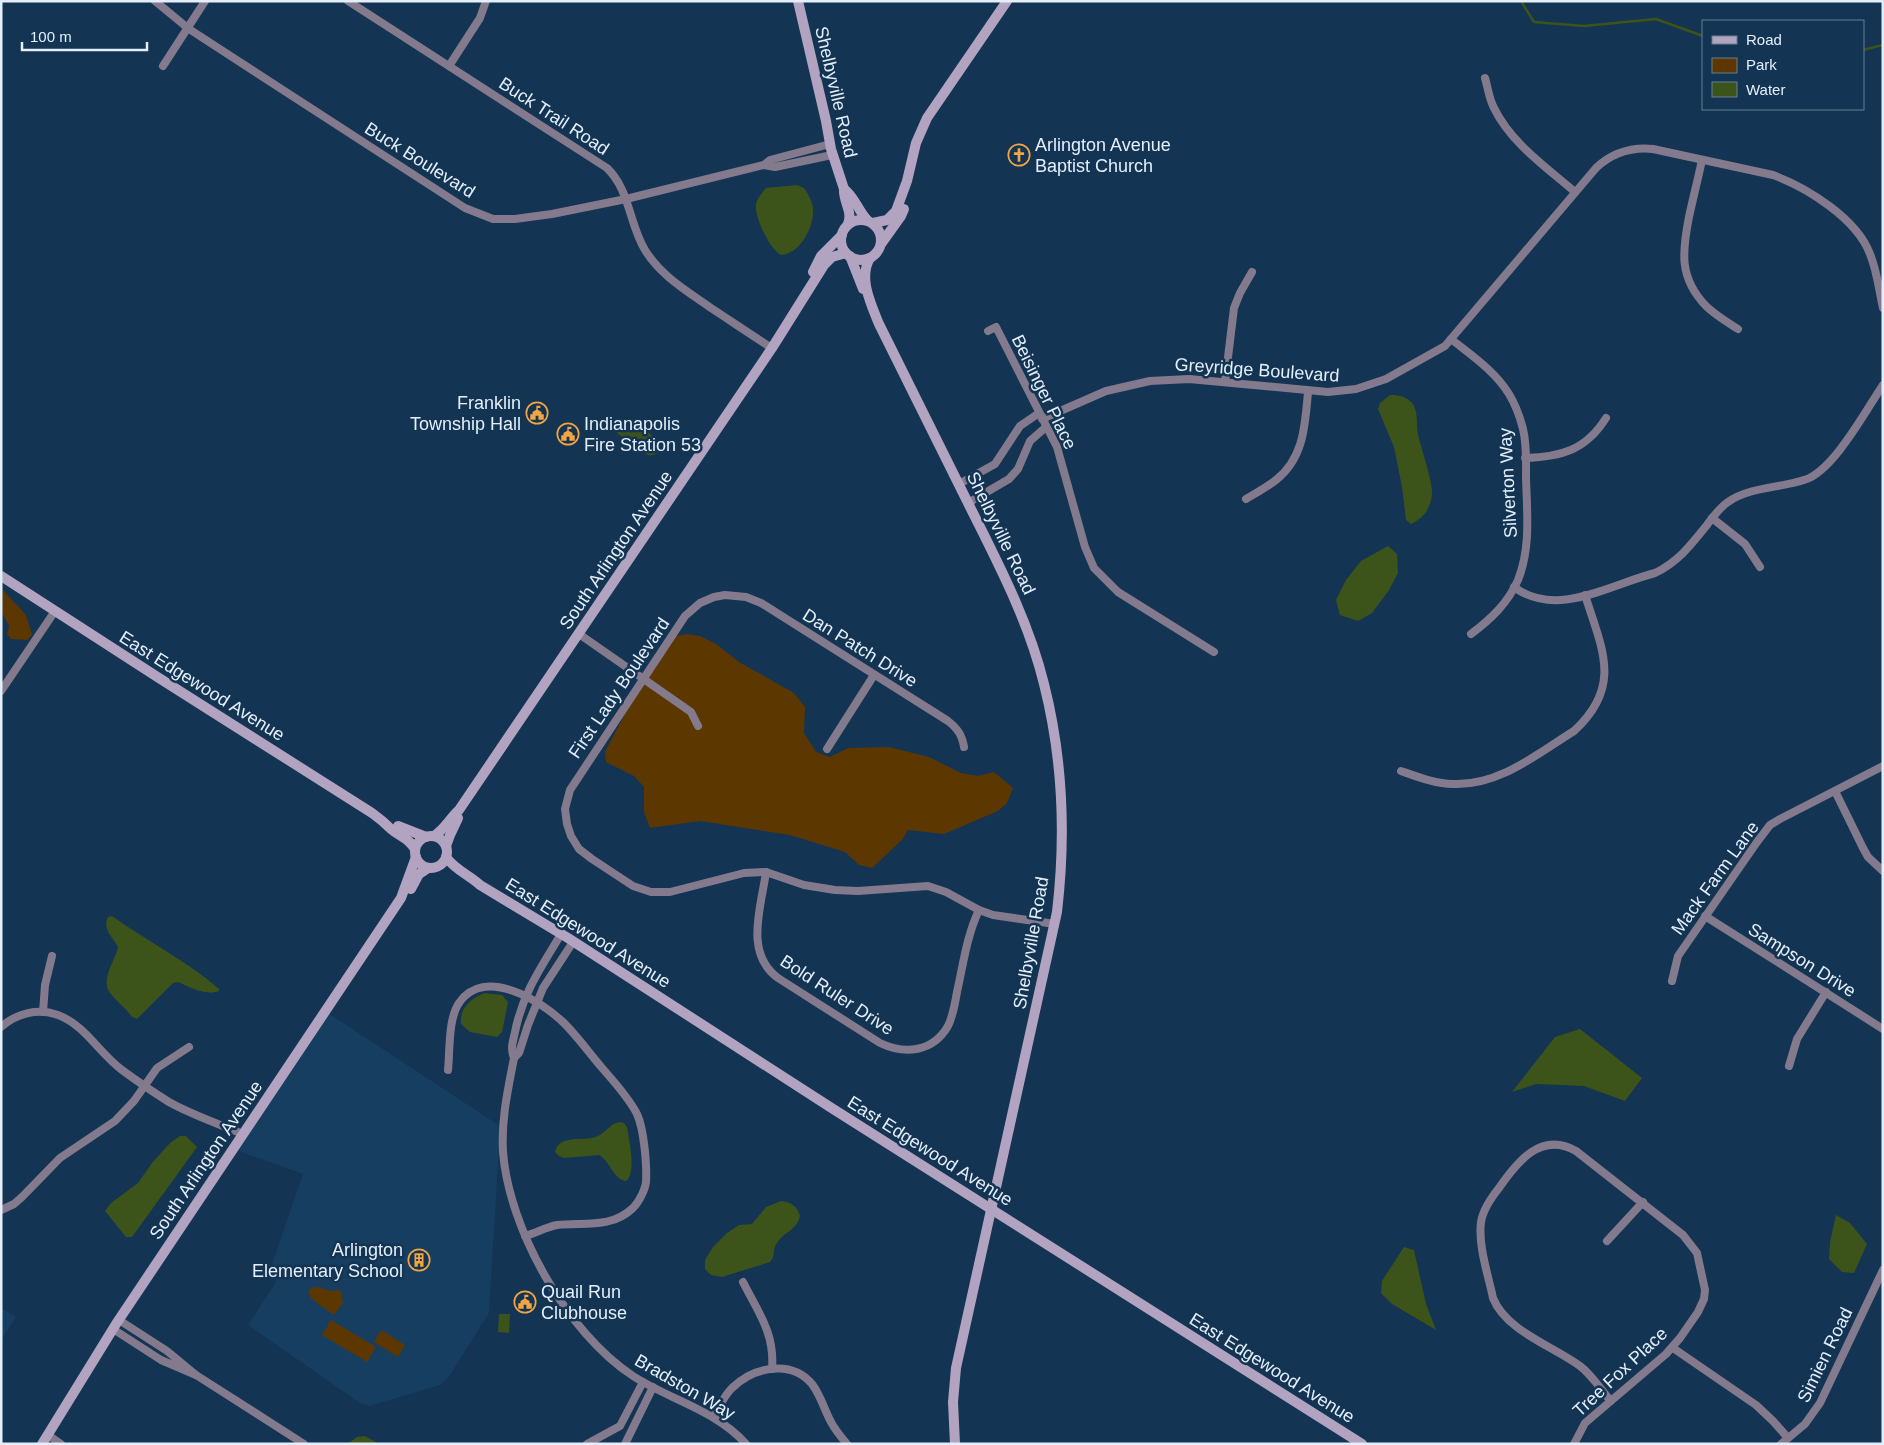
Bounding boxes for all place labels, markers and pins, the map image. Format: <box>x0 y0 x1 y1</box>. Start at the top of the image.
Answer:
place label: Arlington Avenue Baptist Church <box>1035 135 1171 176</box>
church icon: Arlington Avenue Baptist Church <box>1007 143 1031 167</box>
place label: Franklin Township Hall <box>410 393 521 434</box>
public building icon: Franklin Township Hall <box>525 401 549 425</box>
place label: Indianapolis Fire Station 53 <box>584 414 701 455</box>
public building icon: Indianapolis Fire Station 53 <box>556 422 580 446</box>
place label: Arlington Elementary School <box>252 1240 403 1281</box>
building icon: Arlington Elementary School <box>407 1248 431 1272</box>
place label: Quail Run Clubhouse <box>541 1282 627 1323</box>
public building icon: Quail Run Clubhouse <box>513 1290 537 1314</box>

